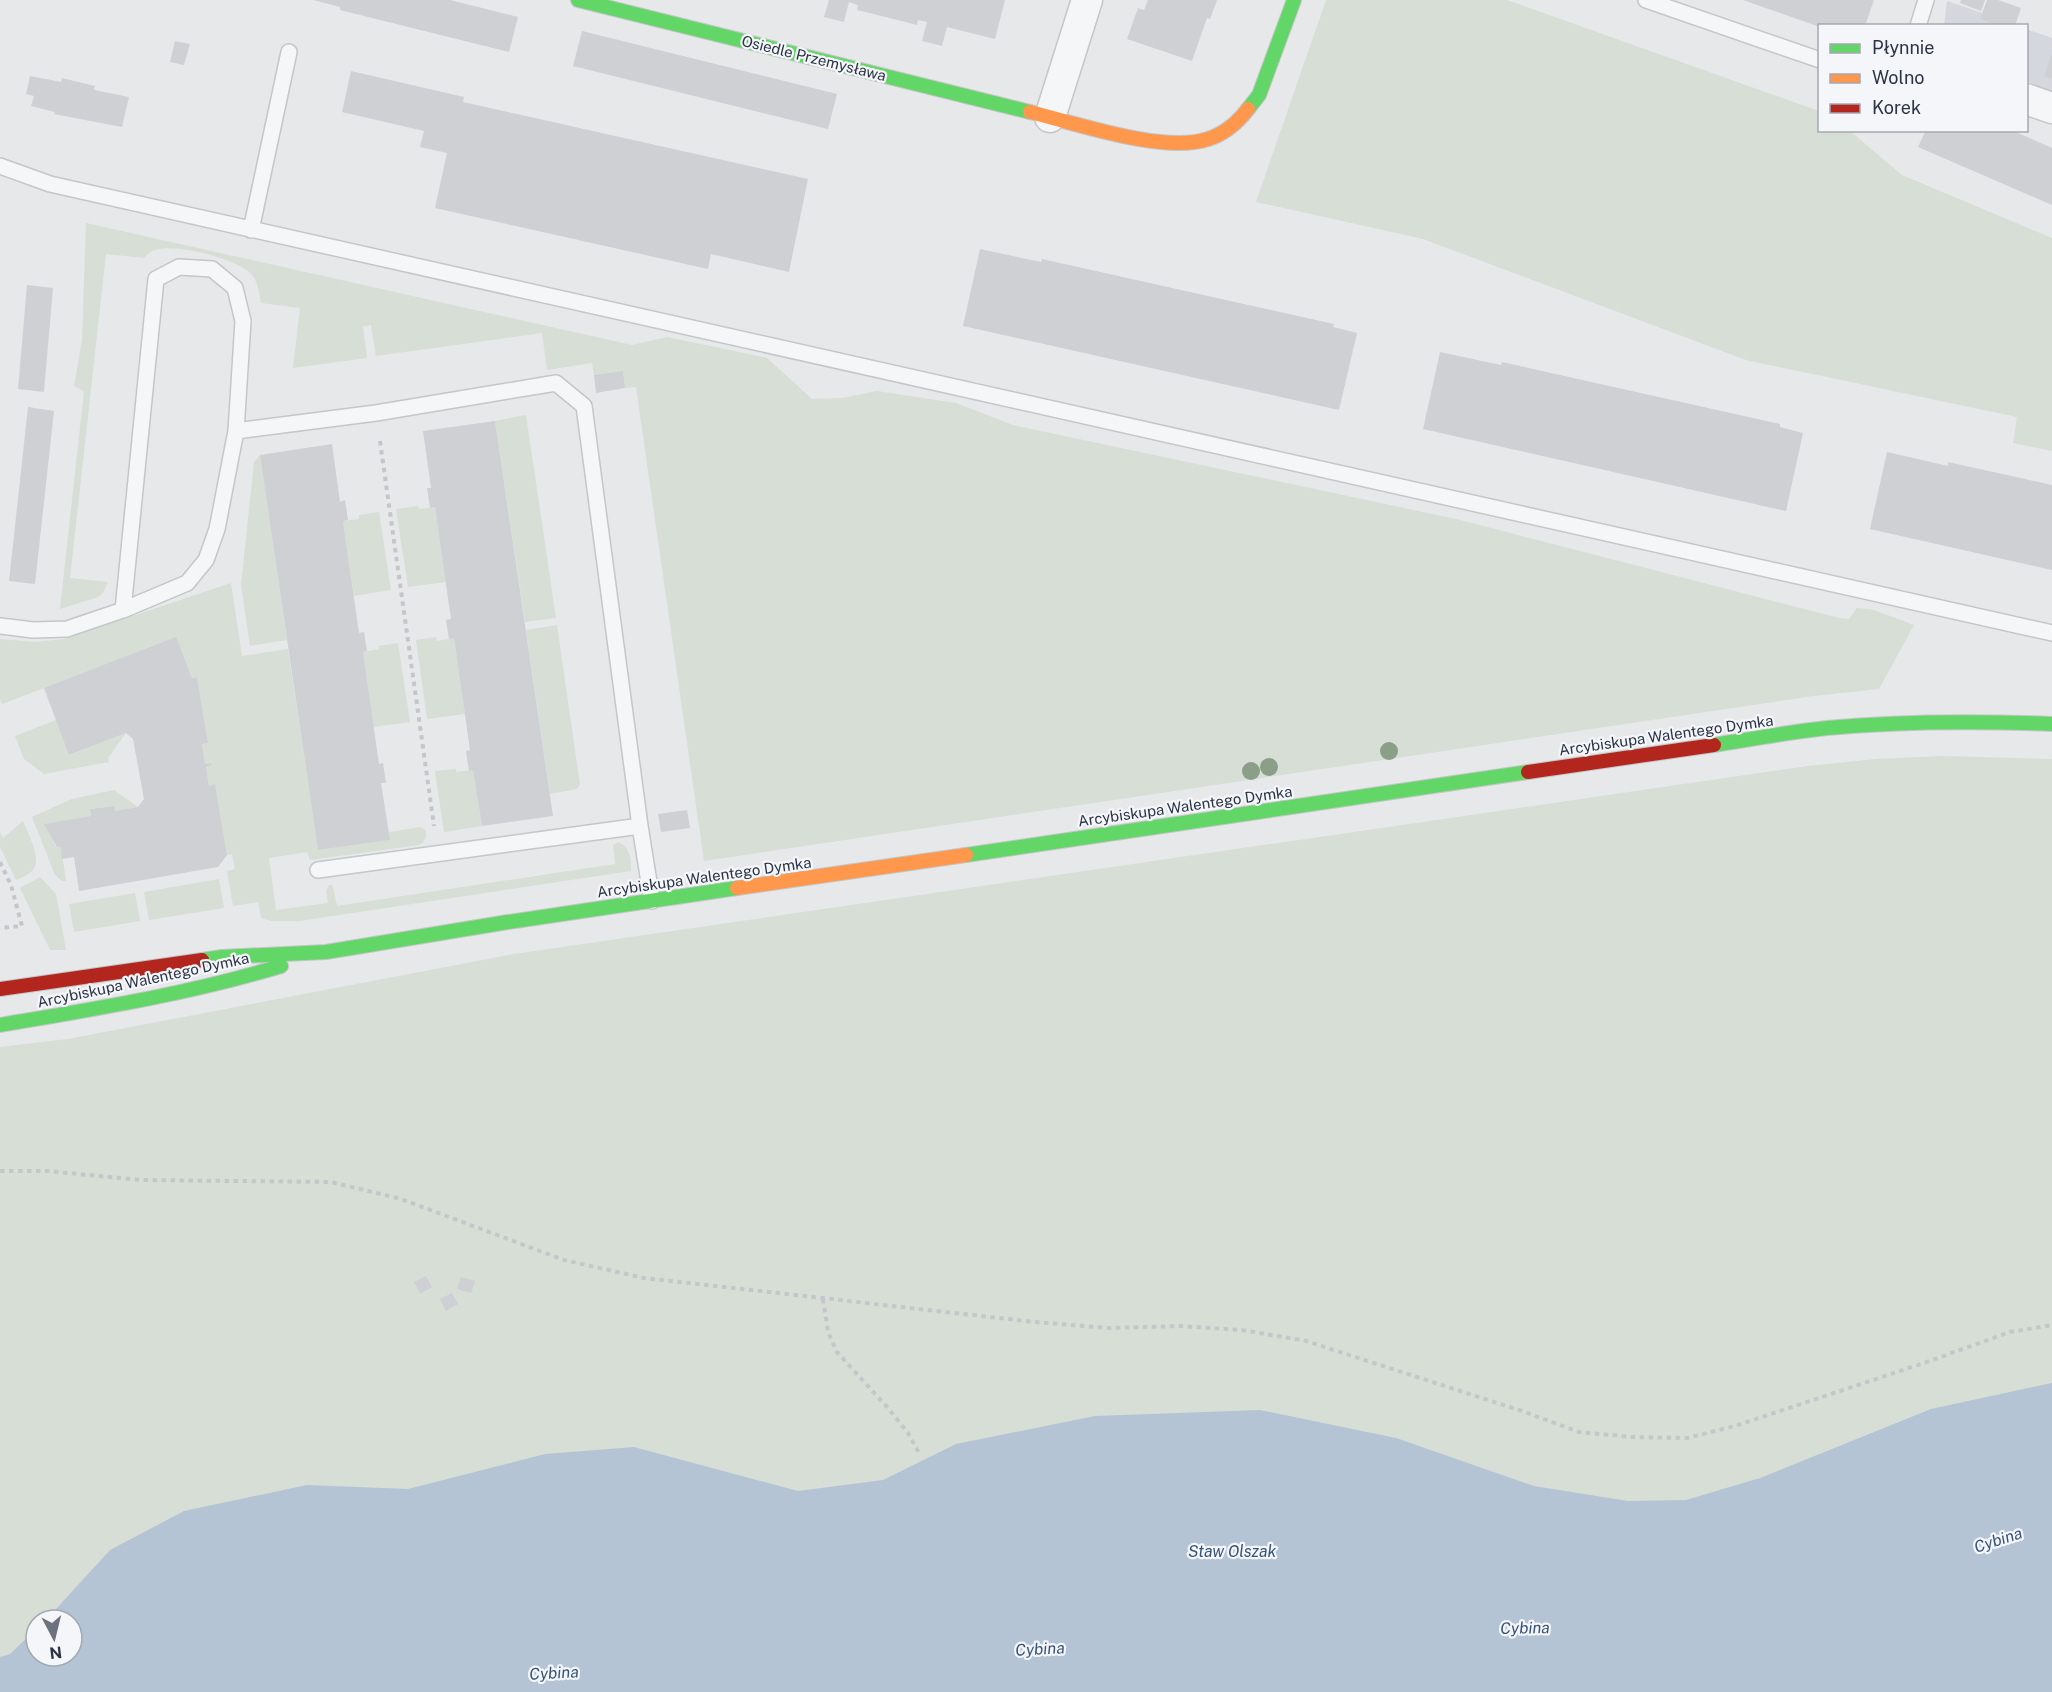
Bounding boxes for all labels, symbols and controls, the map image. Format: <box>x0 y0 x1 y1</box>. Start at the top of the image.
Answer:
legend <box>1818 24 2028 132</box>
street label: Osiedle Przemysława <box>740 32 888 84</box>
text: Płynnie <box>1872 37 1935 58</box>
text: Wolno <box>1872 67 1924 88</box>
text: Korek <box>1872 97 1921 118</box>
street label: Arcybiskupa Walentego Dymka <box>1558 712 1774 758</box>
street label: Arcybiskupa Walentego Dymka <box>1077 783 1293 829</box>
street label: Arcybiskupa Walentego Dymka <box>596 854 812 900</box>
street label: Arcybiskupa Walentego Dymka <box>35 949 251 1011</box>
water label: Cybina <box>1972 1523 2024 1557</box>
water label: Staw Olszak <box>1188 1542 1276 1561</box>
north arrow <box>24 1608 84 1668</box>
water label: Cybina <box>1500 1618 1550 1638</box>
water label: Cybina <box>1015 1638 1065 1660</box>
text: N <box>48 1642 63 1663</box>
water label: Cybina <box>529 1662 579 1684</box>

